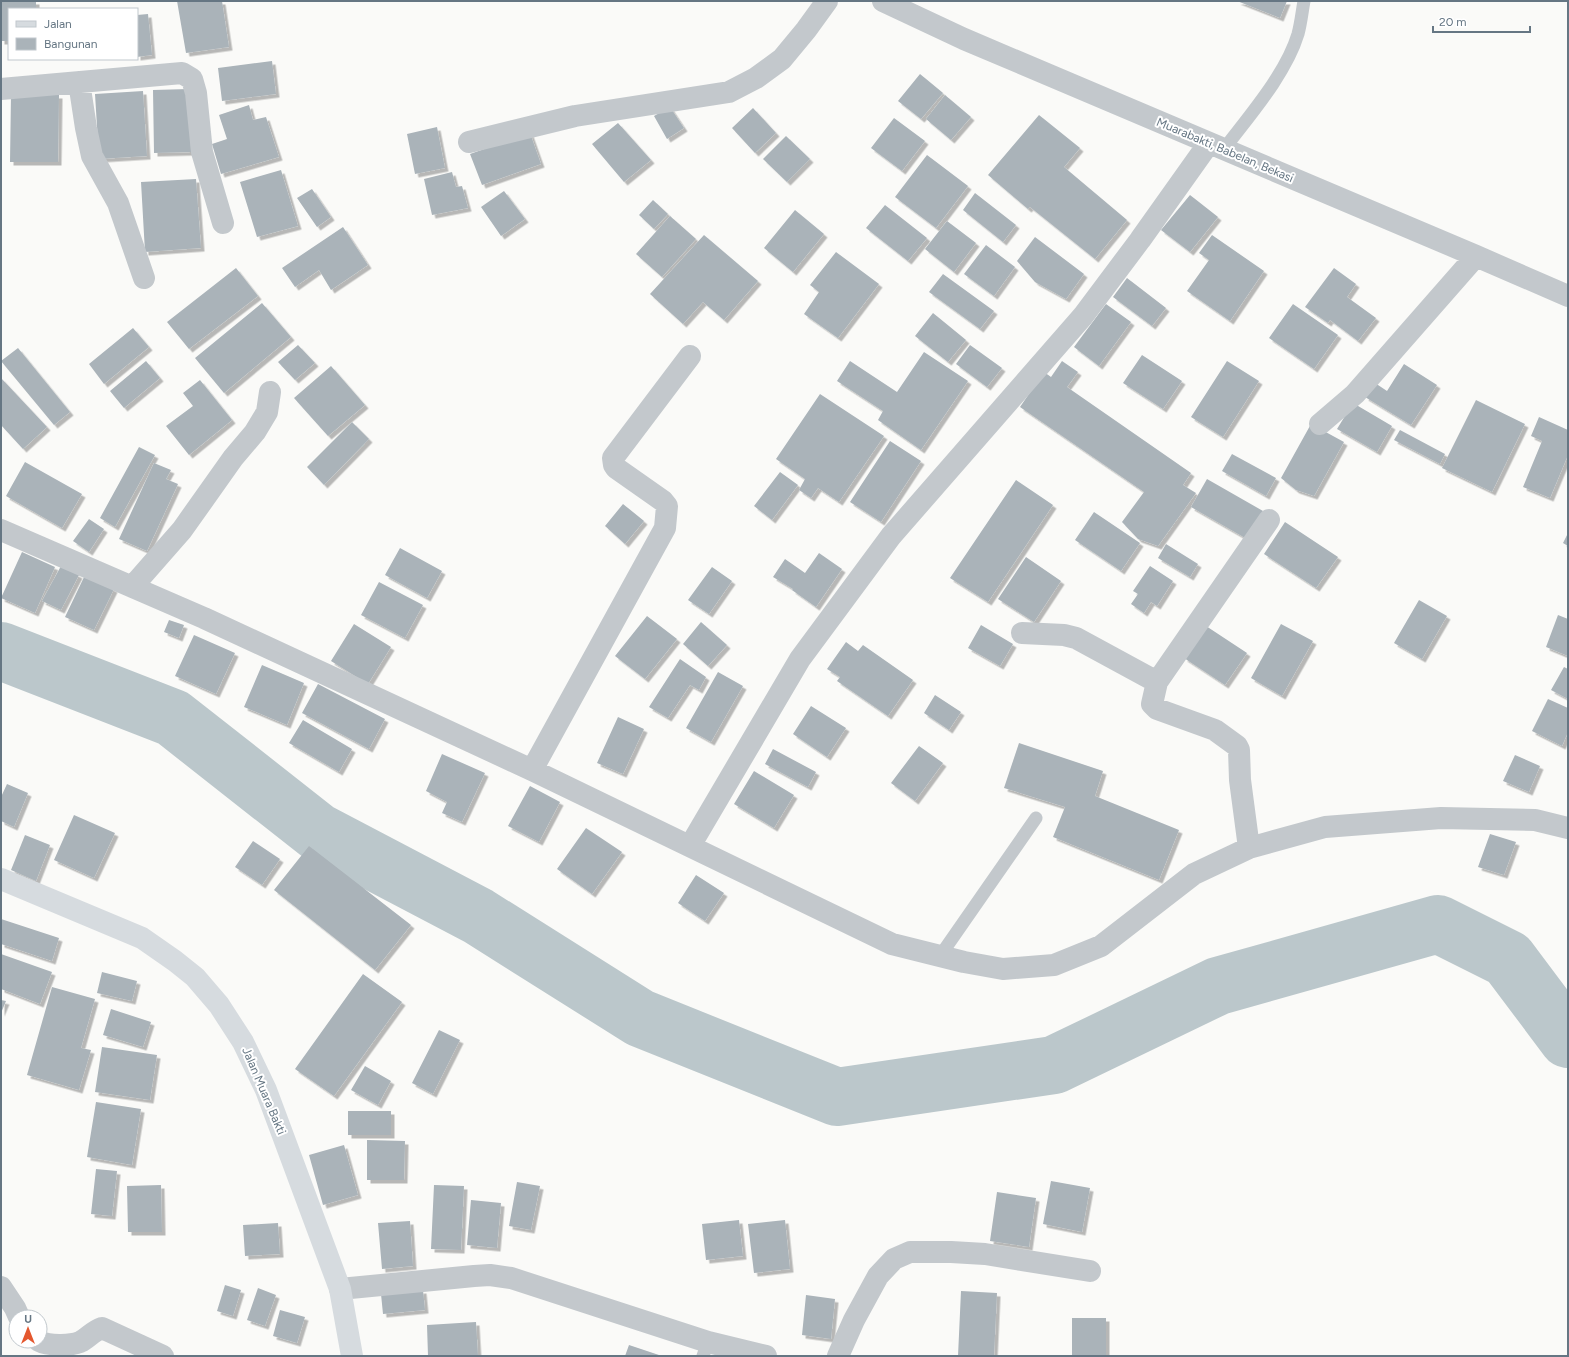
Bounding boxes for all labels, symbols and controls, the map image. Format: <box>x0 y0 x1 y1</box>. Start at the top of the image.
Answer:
legend <box>8 8 138 60</box>
scale bar <box>1433 8 1530 34</box>
text: 20 m <box>1439 15 1467 29</box>
text: Jalan <box>44 17 72 31</box>
text: Bangunan <box>44 37 98 51</box>
street label: Muarabakti, Babelan, Bekasi <box>1154 115 1296 185</box>
street label: Jalan Muara Bakti <box>239 1045 289 1137</box>
north arrow <box>8 1309 48 1349</box>
text: U <box>24 1313 32 1326</box>

